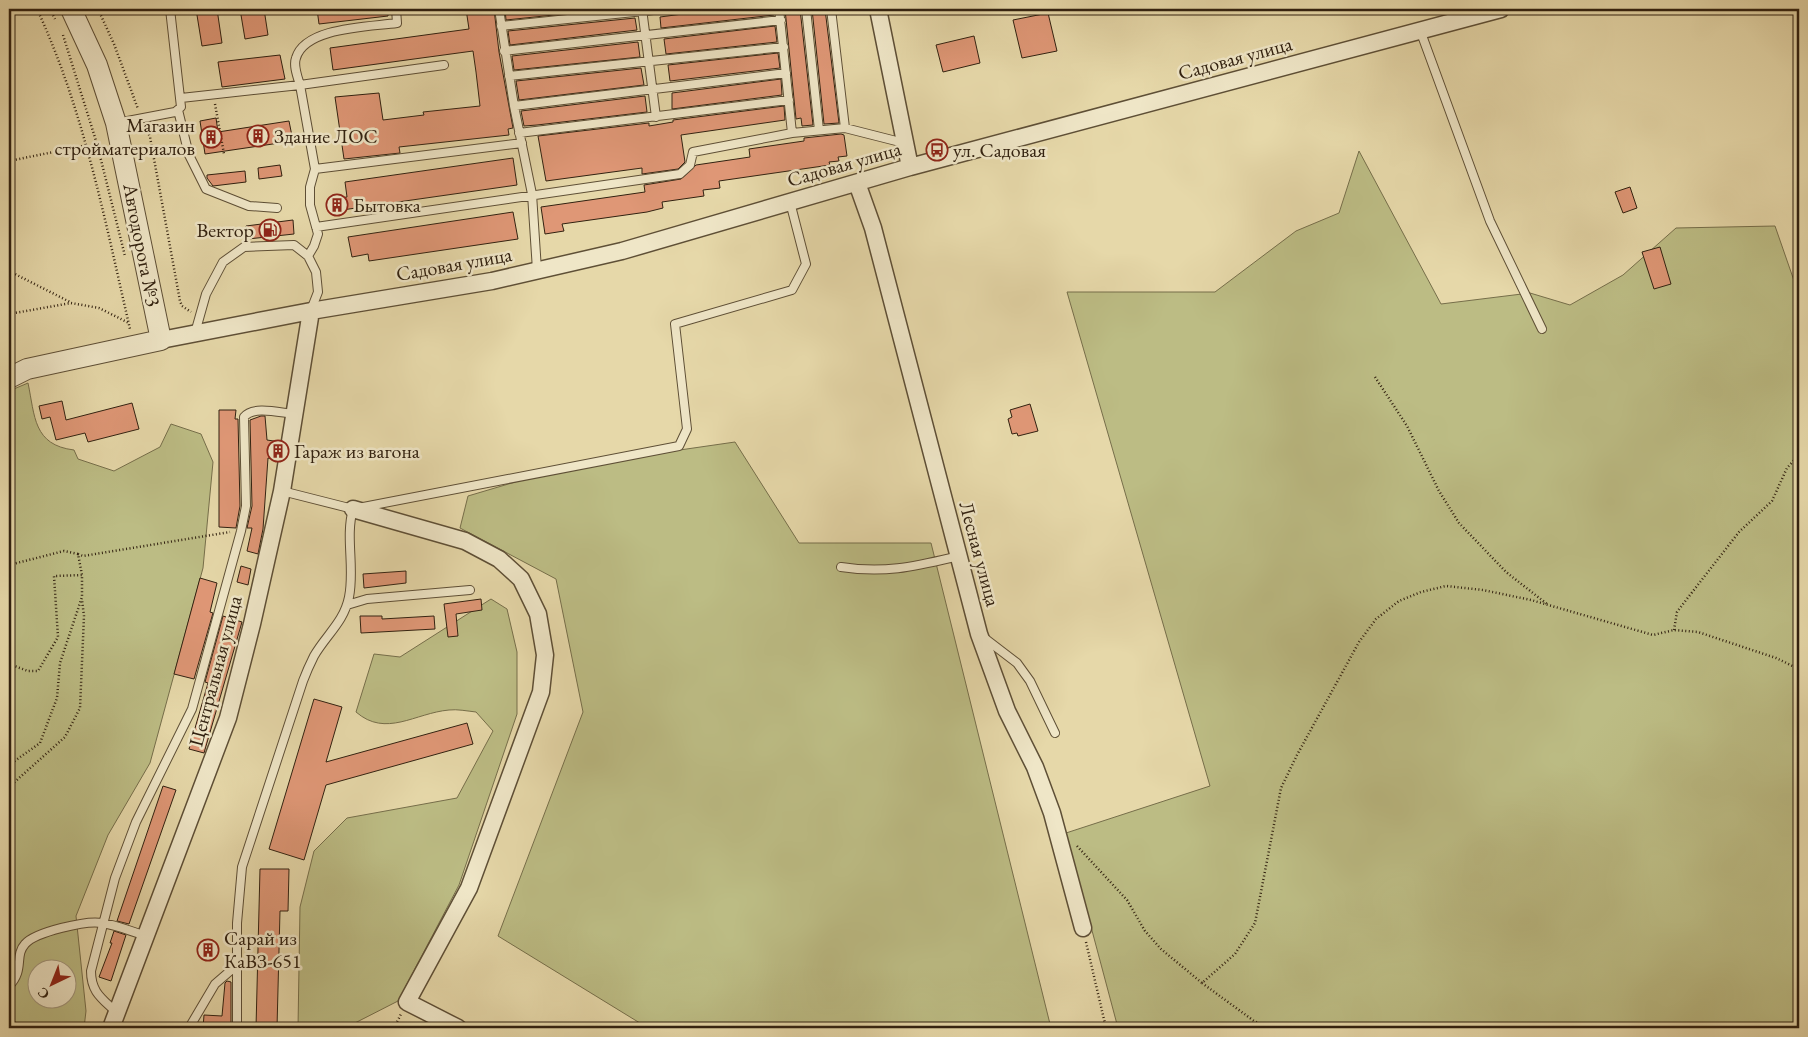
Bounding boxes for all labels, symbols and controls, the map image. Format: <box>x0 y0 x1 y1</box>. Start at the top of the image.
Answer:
street label: Садовая улица <box>1175 30 1295 86</box>
place label: Магазин стройматериалов <box>54 112 195 161</box>
place label: Здание ЛОС <box>274 123 378 149</box>
building icon: Здание ЛОС <box>246 124 270 148</box>
building icon: Магазин стройматериалов <box>199 125 223 149</box>
street label: Садовая улица <box>784 135 904 193</box>
place label: ул. Садовая <box>953 137 1046 163</box>
bus stop icon: ул. Садовая <box>925 138 949 162</box>
street label: Автодорога №3 <box>117 180 167 309</box>
place label: Бытовка <box>353 192 421 218</box>
building icon: Бытовка <box>325 193 349 217</box>
place label: Вектор <box>196 217 254 243</box>
fuel station icon: Вектор <box>258 218 282 242</box>
street label: Садовая улица <box>394 241 514 287</box>
place label: Гараж из вагона <box>294 438 420 464</box>
building icon: Гараж из вагона <box>266 439 290 463</box>
street label: Лесная улица <box>954 499 1006 609</box>
street label: Центральная улица <box>182 593 248 749</box>
place label: Сарай из КаВЗ-651 <box>224 925 301 974</box>
building icon: Сарай из КаВЗ-651 <box>196 938 220 962</box>
north arrow <box>28 960 78 1010</box>
text: С <box>33 983 53 1003</box>

